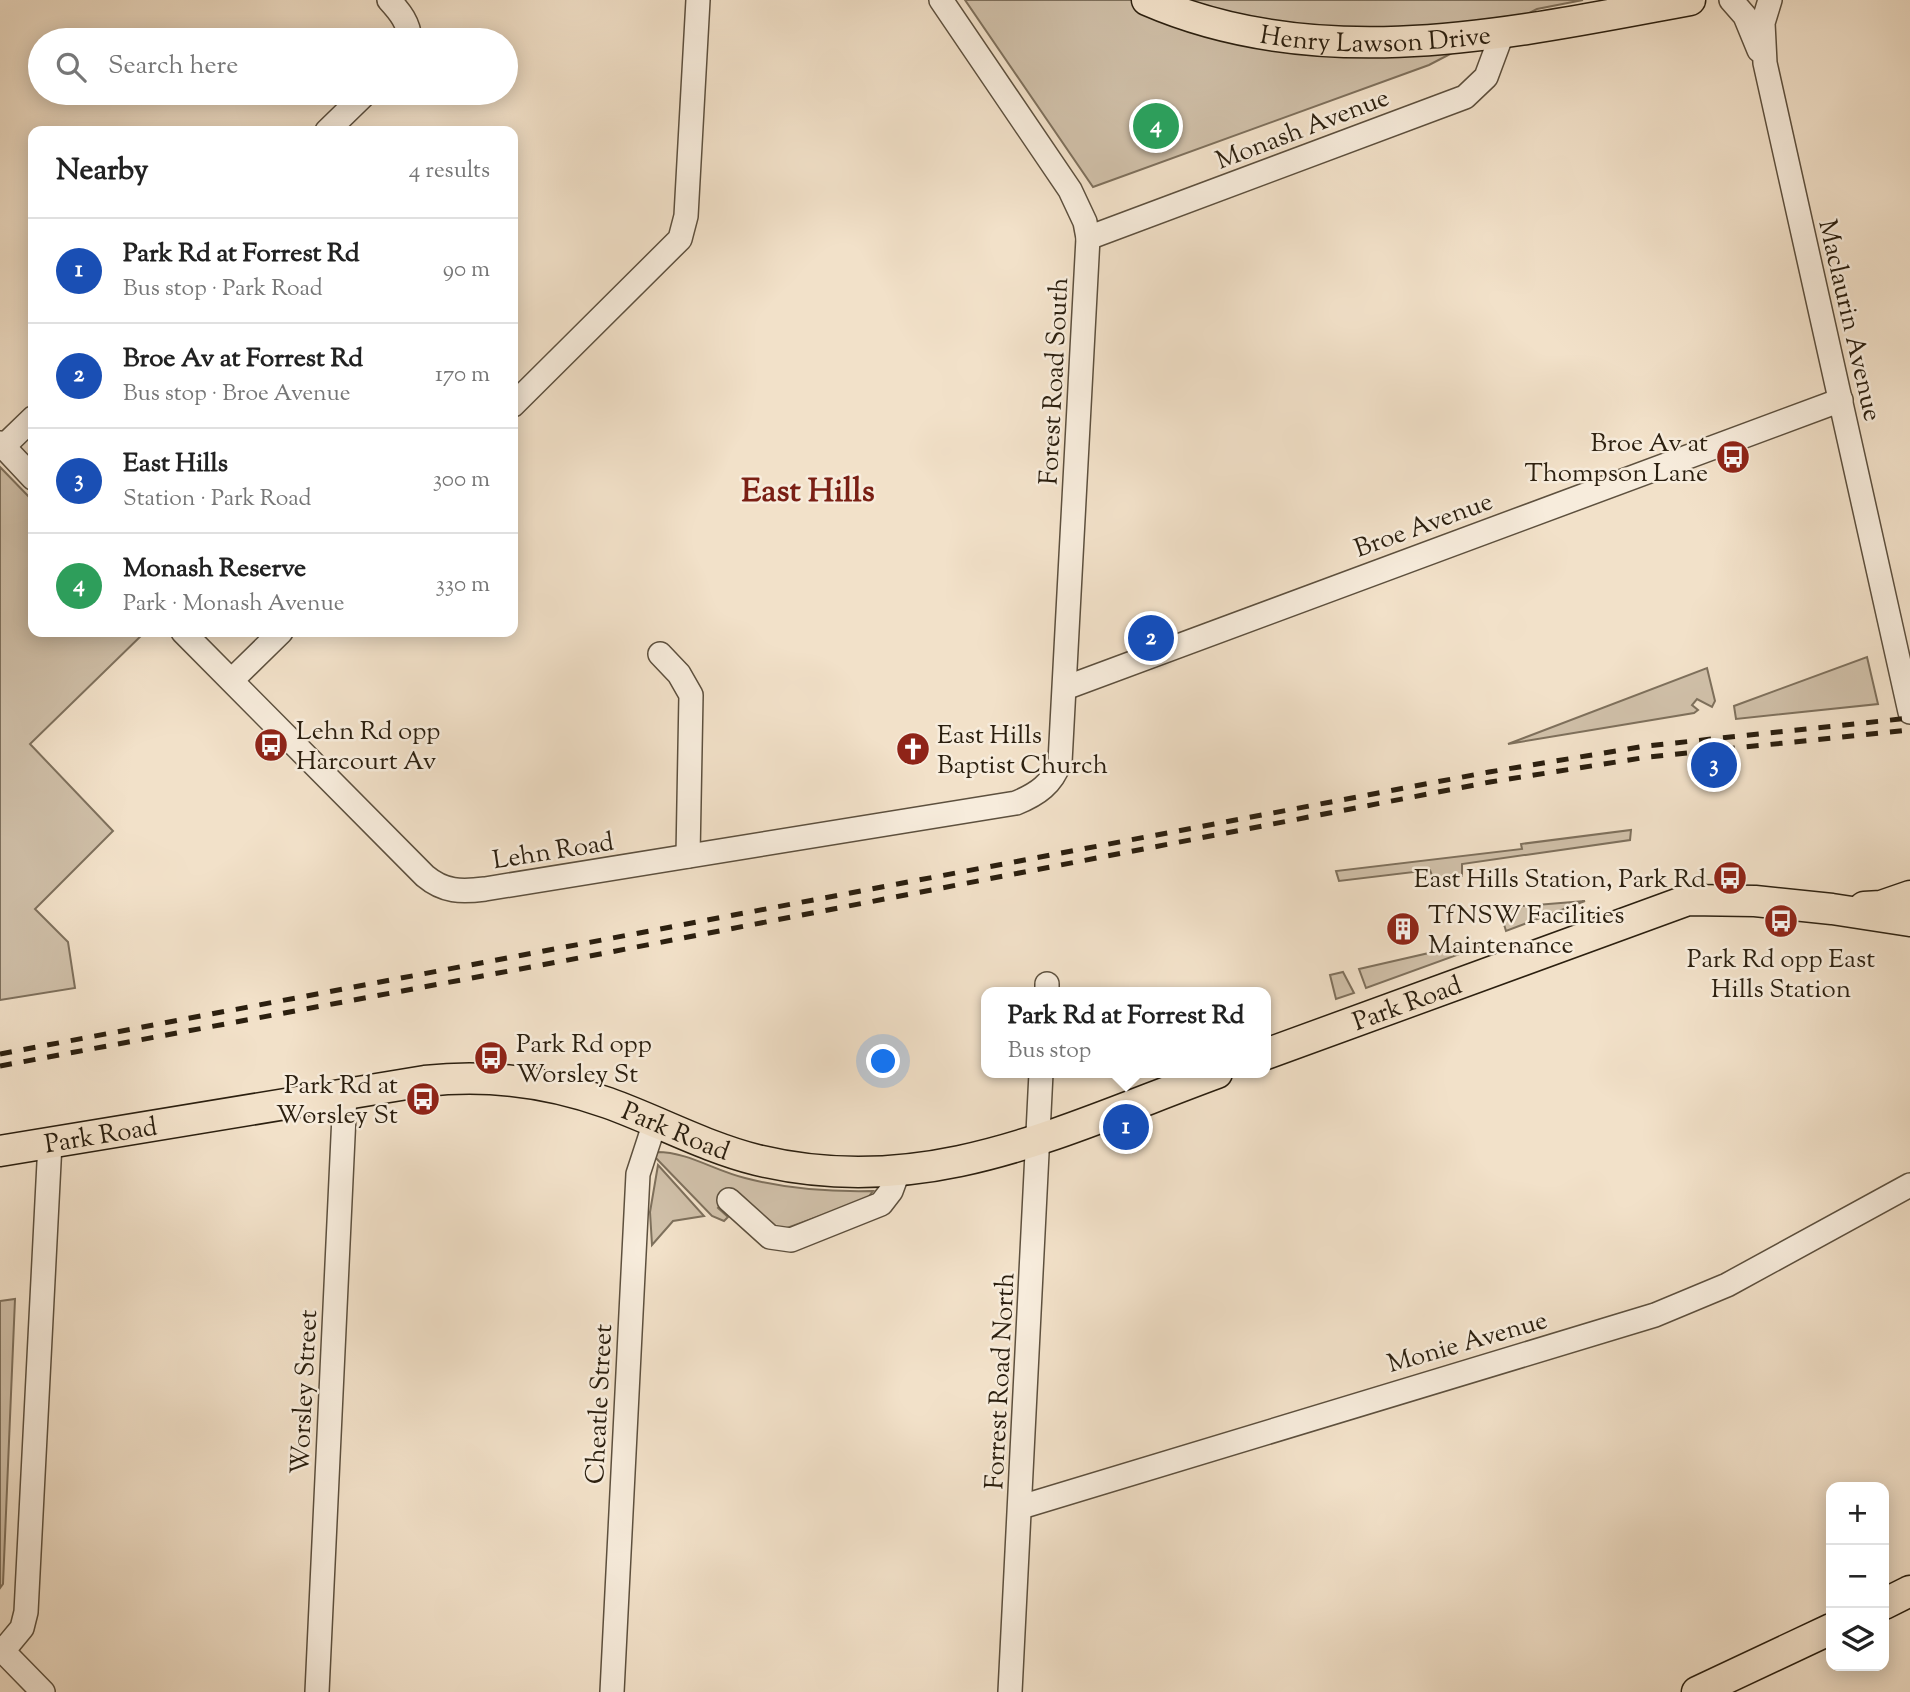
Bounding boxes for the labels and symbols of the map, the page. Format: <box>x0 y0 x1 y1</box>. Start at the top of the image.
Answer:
street label: Henry Lawson Drive <box>1257 18 1493 63</box>
street label: Monash Avenue <box>1211 80 1395 180</box>
pin: 4 <box>1133 100 1179 152</box>
street label: Maclaurin Avenue <box>1807 216 1890 425</box>
street label: Forest Road South <box>1032 277 1079 486</box>
place label: Broe Av at Thompson Lane <box>1525 426 1708 493</box>
bus stop icon: Broe Av at Thompson Lane <box>1714 438 1752 476</box>
district label: East Hills <box>741 469 875 517</box>
street label: Broe Avenue <box>1349 484 1498 569</box>
pin: 2 <box>1128 612 1174 664</box>
place label: Lehn Rd opp Harcourt Av <box>296 714 441 781</box>
place label: East Hills Baptist Church <box>937 718 1108 785</box>
bus stop icon: Lehn Rd opp Harcourt Av <box>252 726 290 764</box>
church icon: East Hills Baptist Church <box>894 730 932 768</box>
pin: 3 <box>1691 739 1737 791</box>
street label: Lehn Road <box>490 825 617 880</box>
bus stop icon: East Hills Station, Park Rd <box>1711 859 1749 897</box>
place label: East Hills Station, Park Rd <box>1414 862 1706 899</box>
place label: TfNSW Facilities Maintenance <box>1428 898 1624 965</box>
bus stop icon: Park Rd opp East Hills Station <box>1762 902 1800 940</box>
building icon: TfNSW Facilities Maintenance <box>1384 910 1422 948</box>
place label: Park Rd opp East Hills Station <box>1687 942 1875 1009</box>
street label: Park Road <box>1348 968 1468 1042</box>
place label: Park Rd opp Worsley St <box>516 1027 652 1094</box>
bus stop icon: Park Rd opp Worsley St <box>472 1039 510 1077</box>
your location <box>866 1044 900 1078</box>
place label: Park Rd at Worsley St <box>276 1068 398 1135</box>
bus stop icon: Park Rd at Worsley St <box>404 1080 442 1118</box>
street label: Park Road <box>616 1094 734 1172</box>
pin: 1 <box>1103 1101 1149 1153</box>
street label: Park Road <box>42 1109 160 1164</box>
street label: Forrest Road North <box>977 1272 1026 1490</box>
street label: Monie Avenue <box>1383 1303 1552 1384</box>
street label: Worsley Street <box>283 1309 328 1475</box>
street label: Cheatle Street <box>578 1323 623 1485</box>

